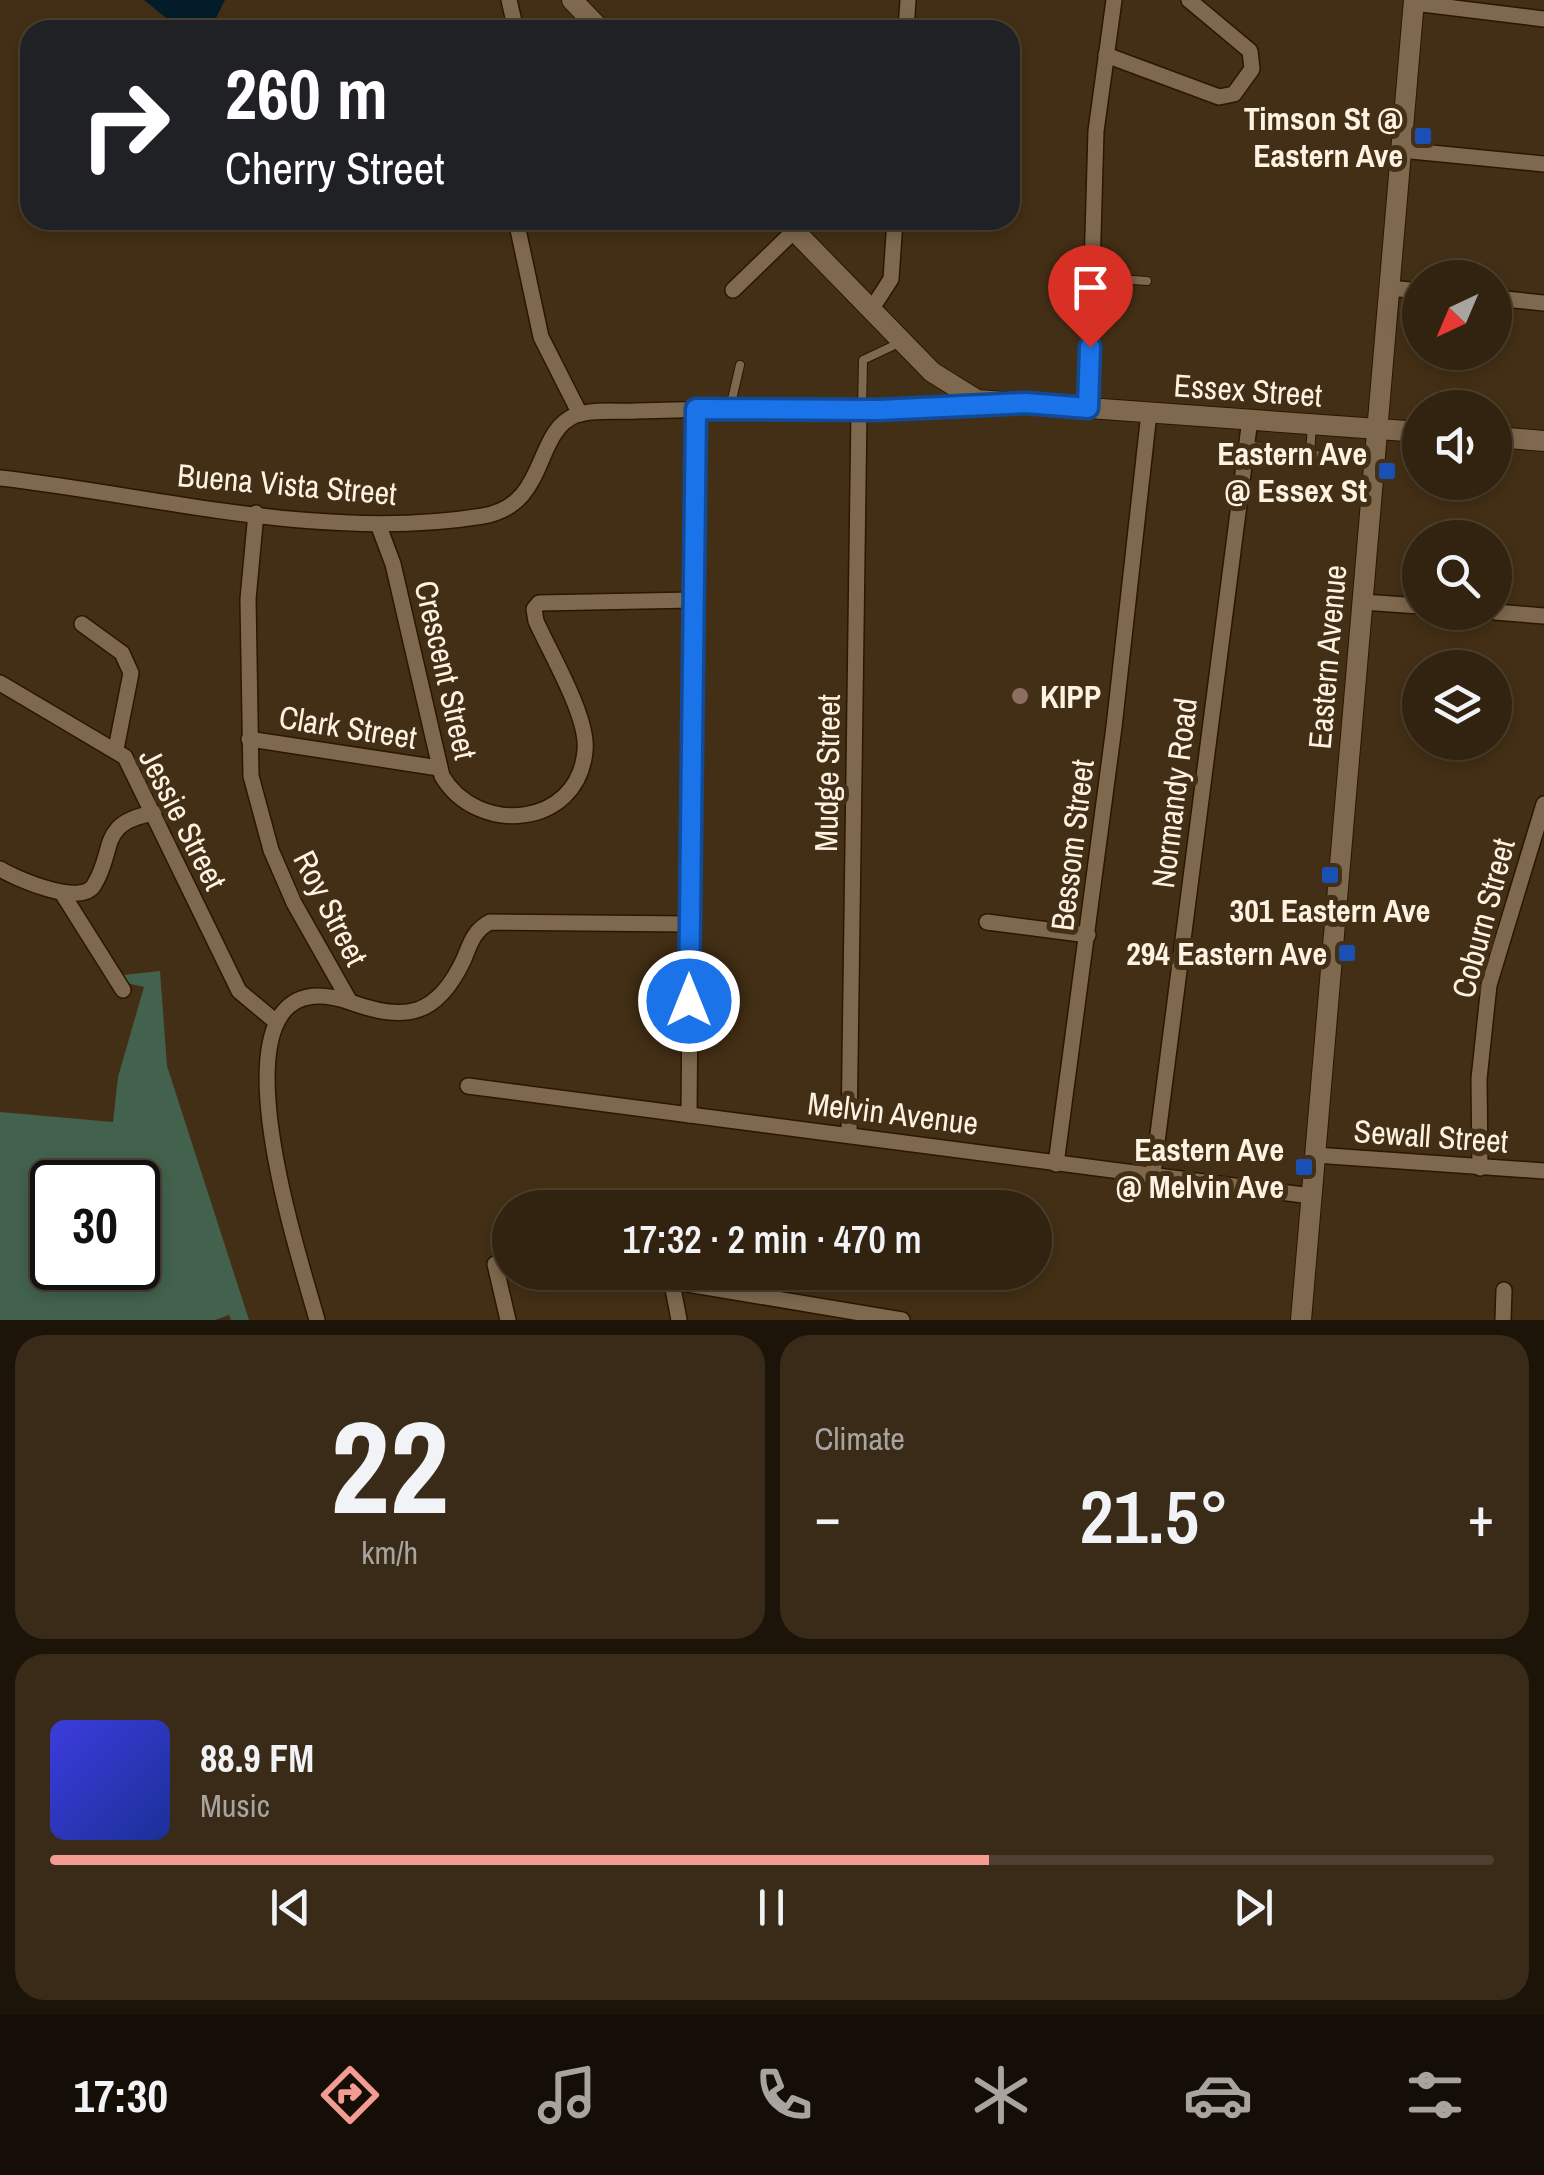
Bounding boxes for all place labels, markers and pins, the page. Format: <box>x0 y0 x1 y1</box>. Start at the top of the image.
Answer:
place label: Timson St @ Eastern Ave <box>1244 97 1403 177</box>
marker: Timson St @ Eastern Ave <box>1412 125 1434 147</box>
pin <box>1048 245 1133 348</box>
place label: Eastern Ave @ Essex St <box>1217 432 1367 512</box>
marker: Eastern Ave @ Essex St <box>1376 460 1398 482</box>
place label: KIPP <box>1040 675 1101 718</box>
marker: KIPP <box>1009 685 1031 707</box>
marker: 301 Eastern Ave <box>1319 864 1341 886</box>
place label: 301 Eastern Ave <box>1230 889 1430 932</box>
place label: 294 Eastern Ave <box>1126 932 1327 975</box>
marker: 294 Eastern Ave <box>1336 942 1358 964</box>
place label: Eastern Ave @ Melvin Ave <box>1116 1128 1284 1208</box>
marker: Eastern Ave @ Melvin Ave <box>1293 1156 1315 1178</box>

